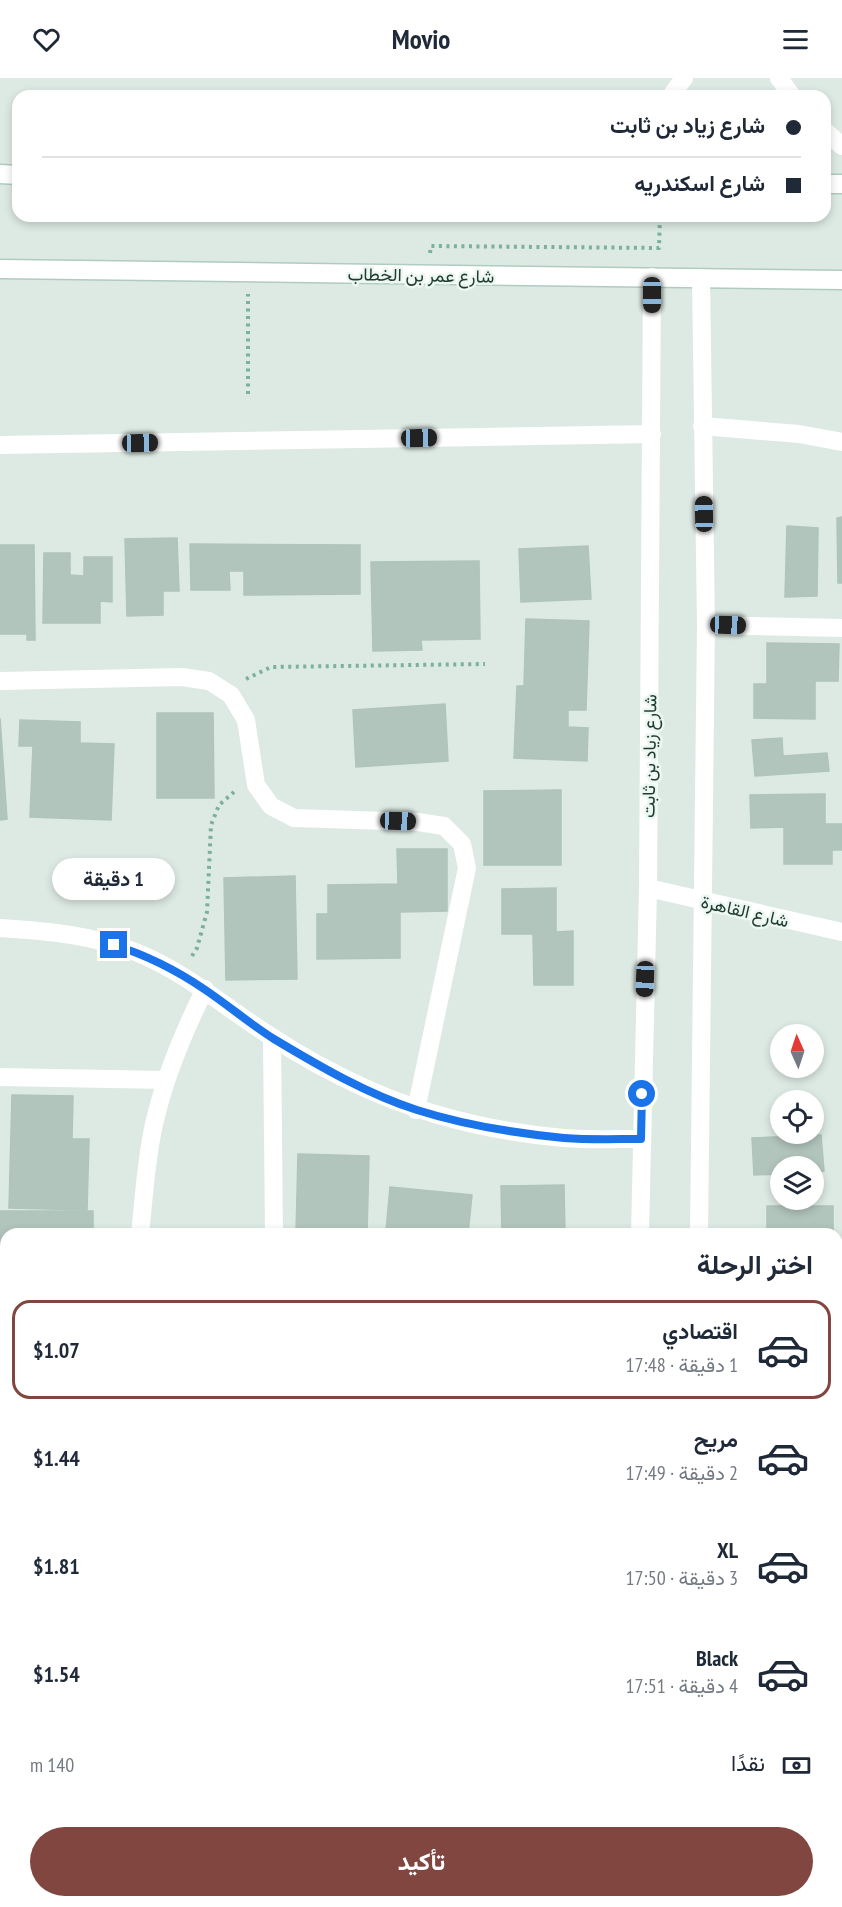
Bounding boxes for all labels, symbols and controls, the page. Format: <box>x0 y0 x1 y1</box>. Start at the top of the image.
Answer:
text: Movio <box>392 22 450 56</box>
icon: heart <box>30 23 63 56</box>
icon: menu <box>779 23 812 56</box>
text: شارع زياد بن ثابت <box>610 111 765 139</box>
text: شارع اسكندريه <box>634 169 765 197</box>
street label: شارع عمر بن الخطاب <box>347 262 495 289</box>
car <box>643 277 661 313</box>
car <box>401 429 437 447</box>
car <box>122 434 158 452</box>
car <box>695 496 713 532</box>
car <box>710 615 746 635</box>
street label: شارع زياد بن ثابت <box>636 694 663 818</box>
car <box>380 811 416 831</box>
callout: 1 دقيقة <box>52 858 176 900</box>
text: 1 دقيقة <box>83 866 144 892</box>
street label: شارع القاهرة <box>699 890 791 933</box>
route end <box>100 931 127 958</box>
car <box>635 961 655 997</box>
north arrow <box>770 1024 824 1078</box>
map controls <box>770 1024 824 1210</box>
route start <box>628 1080 655 1107</box>
button: locate <box>770 1090 824 1144</box>
button: layers <box>770 1156 824 1210</box>
text: اختر الرحلة <box>697 1247 813 1281</box>
text: اقتصادي <box>662 1317 738 1345</box>
icon: car <box>756 1323 810 1377</box>
text: $1.07 <box>33 1336 80 1364</box>
text: 1 دقيقة · 17:48 <box>626 1352 738 1378</box>
text: مريح <box>694 1425 738 1453</box>
icon: car <box>756 1431 810 1485</box>
text: $1.44 <box>33 1444 80 1472</box>
text: 2 دقيقة · 17:49 <box>626 1460 738 1486</box>
text: XL <box>717 1536 738 1564</box>
icon: car <box>756 1539 810 1593</box>
text: $1.81 <box>33 1552 80 1580</box>
text: 3 دقيقة · 17:50 <box>626 1565 738 1591</box>
text: Black <box>696 1644 738 1672</box>
icon: car <box>756 1647 810 1701</box>
text: $1.54 <box>33 1660 80 1688</box>
text: 4 دقيقة · 17:51 <box>626 1673 738 1699</box>
text: نقدًا <box>731 1749 765 1777</box>
icon: cash <box>780 1749 813 1782</box>
text: 140 m <box>30 1752 74 1778</box>
button: تأكيد <box>30 1827 813 1896</box>

